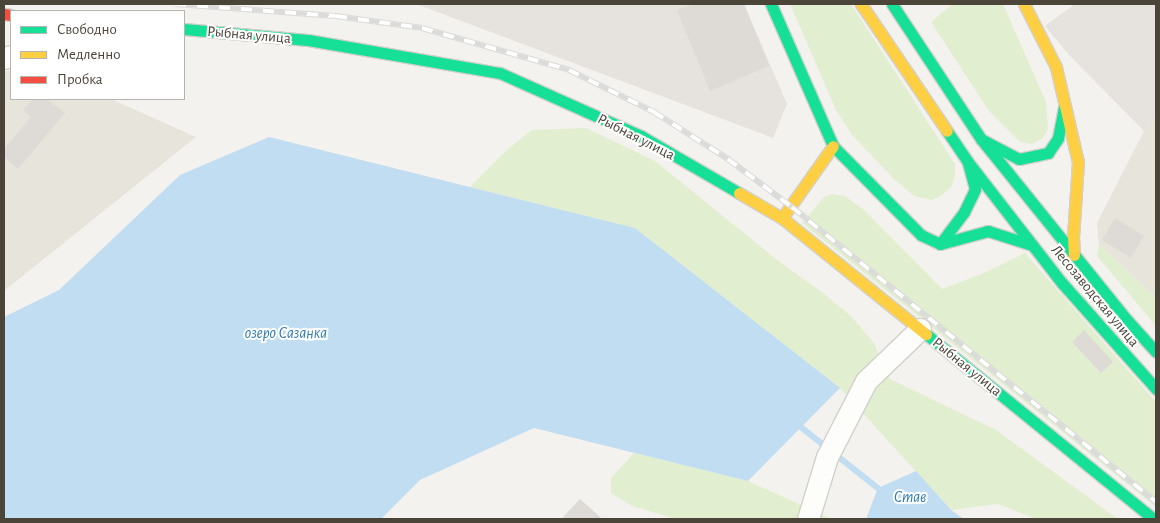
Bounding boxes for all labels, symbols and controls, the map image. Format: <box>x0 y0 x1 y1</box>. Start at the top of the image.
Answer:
legend <box>10 10 185 100</box>
text: Свободно <box>57 22 117 37</box>
street label: Рыбная улица <box>206 22 292 48</box>
text: Медленно <box>57 47 121 62</box>
text: Пробка <box>57 72 103 87</box>
street label: Рыбная улица <box>594 110 678 164</box>
street label: Лесозаводская улица <box>1047 241 1143 351</box>
water label: озеро Сазанка <box>245 323 327 343</box>
street label: Рыбная улица <box>929 334 1005 400</box>
water label: Став <box>894 487 926 507</box>

